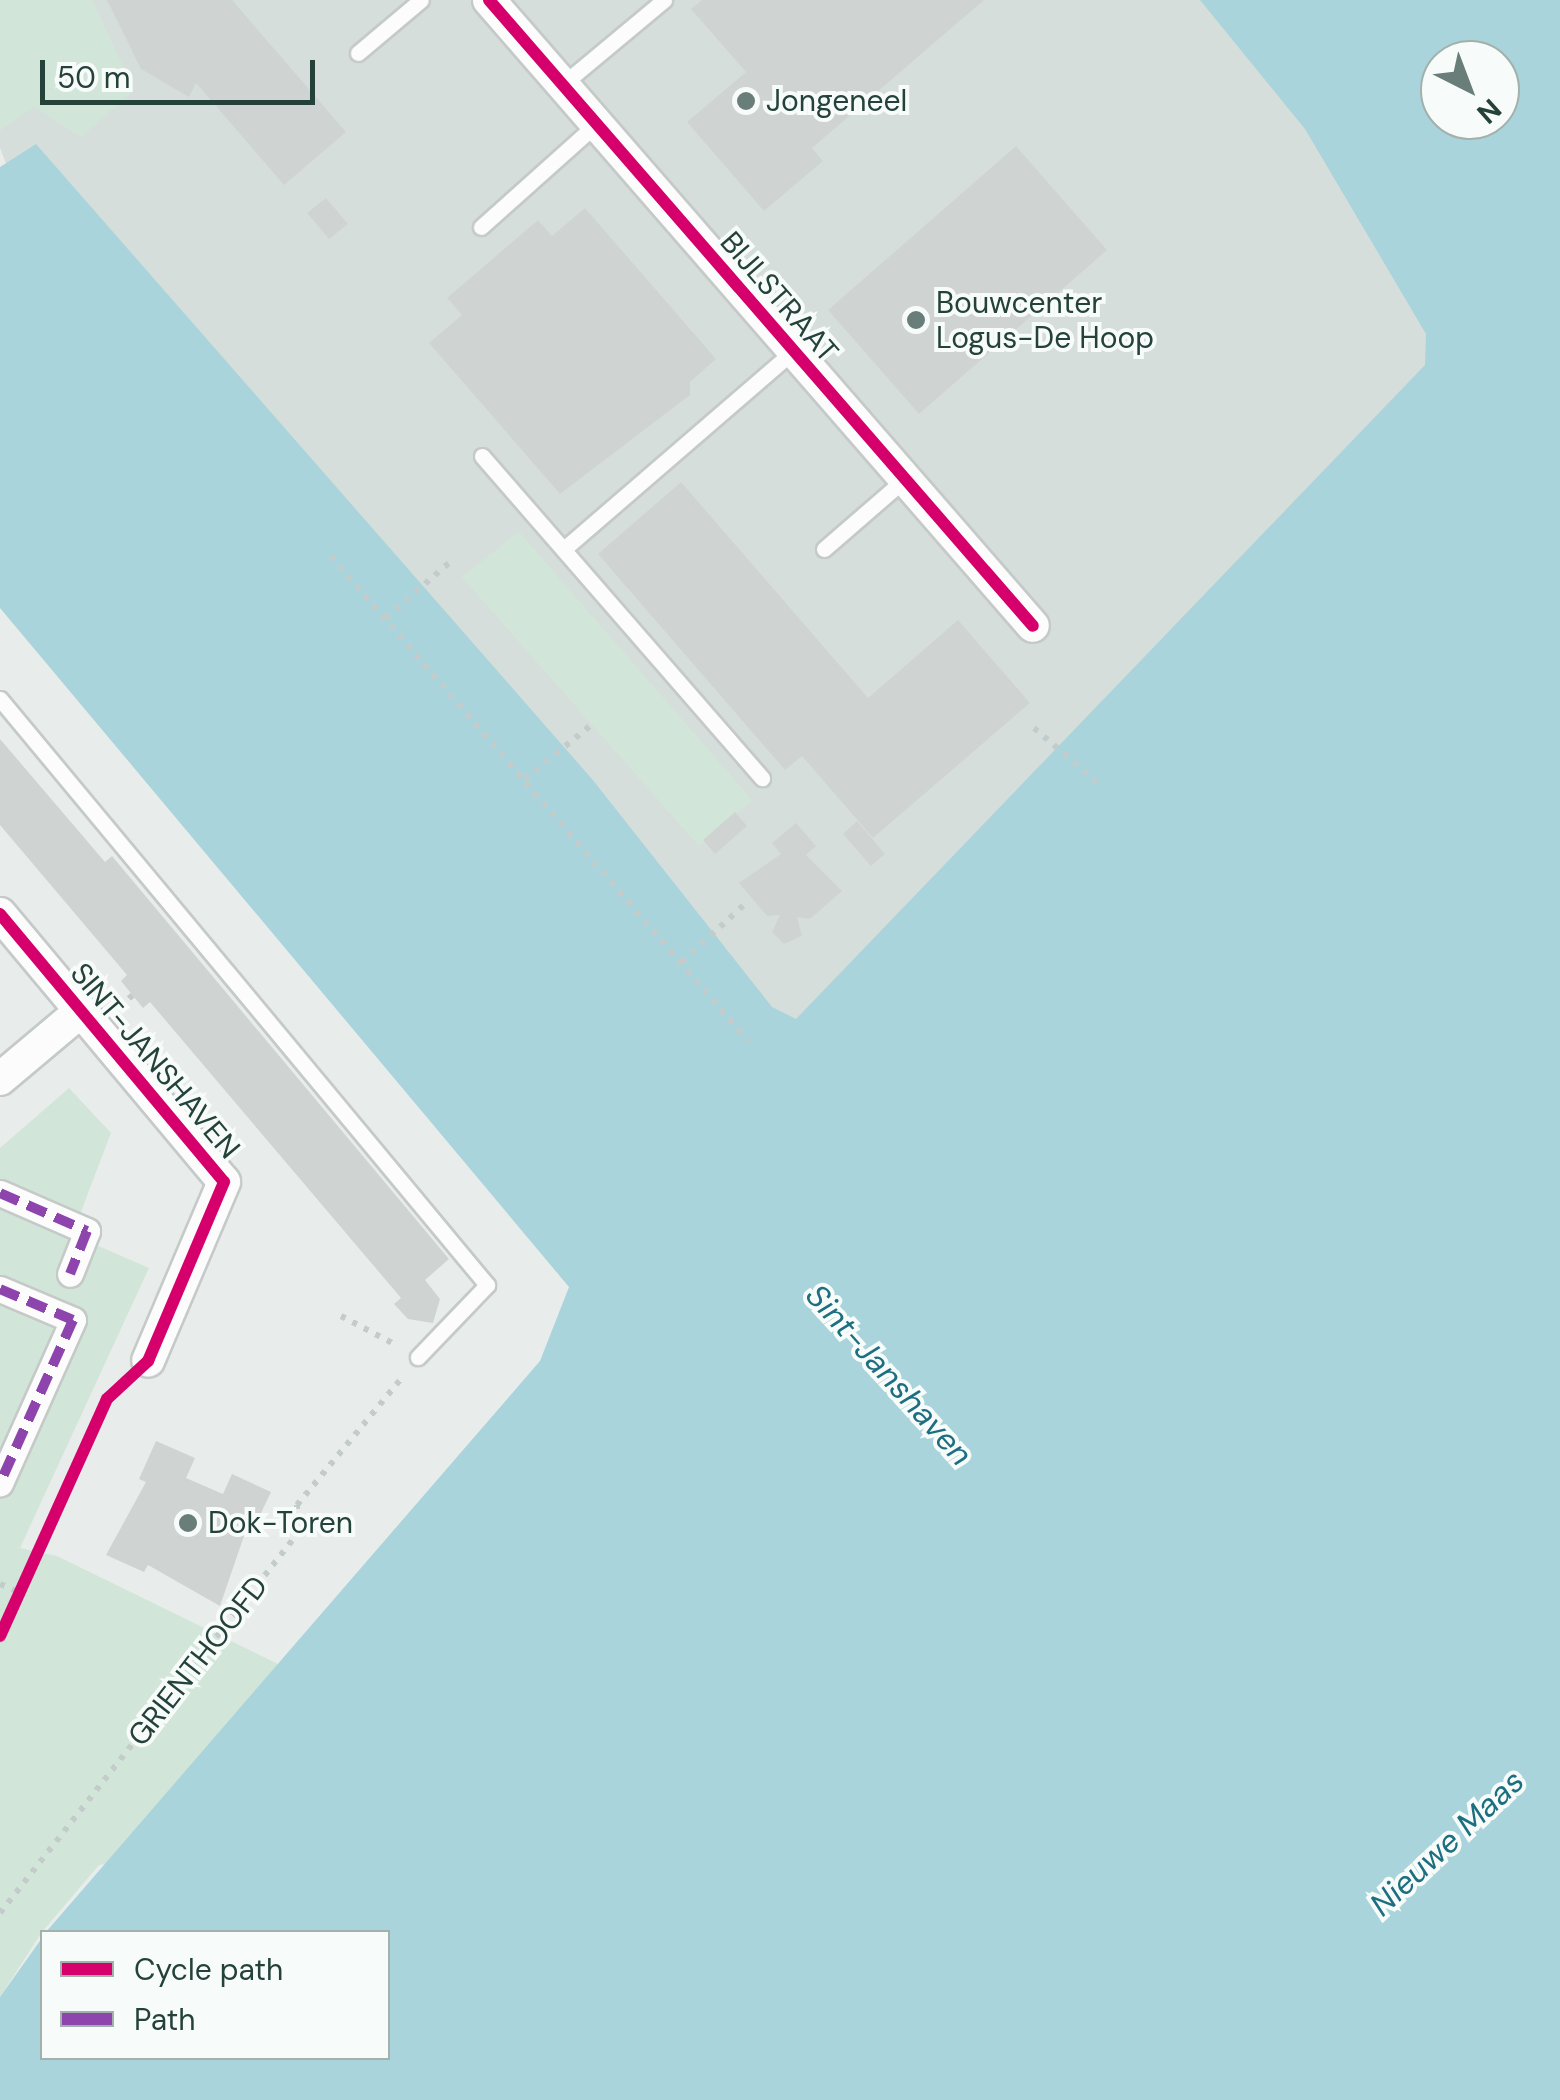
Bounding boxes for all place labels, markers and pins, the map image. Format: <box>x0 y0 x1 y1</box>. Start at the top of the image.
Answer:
place label: Jongeneel <box>766 83 907 119</box>
marker: Jongeneel <box>735 90 757 112</box>
place label: Bouwcenter Logus-De Hoop <box>936 285 1154 356</box>
marker: Bouwcenter Logus-De Hoop <box>905 309 927 331</box>
place label: Dok-Toren <box>208 1505 353 1541</box>
marker: Dok-Toren <box>177 1512 199 1534</box>

